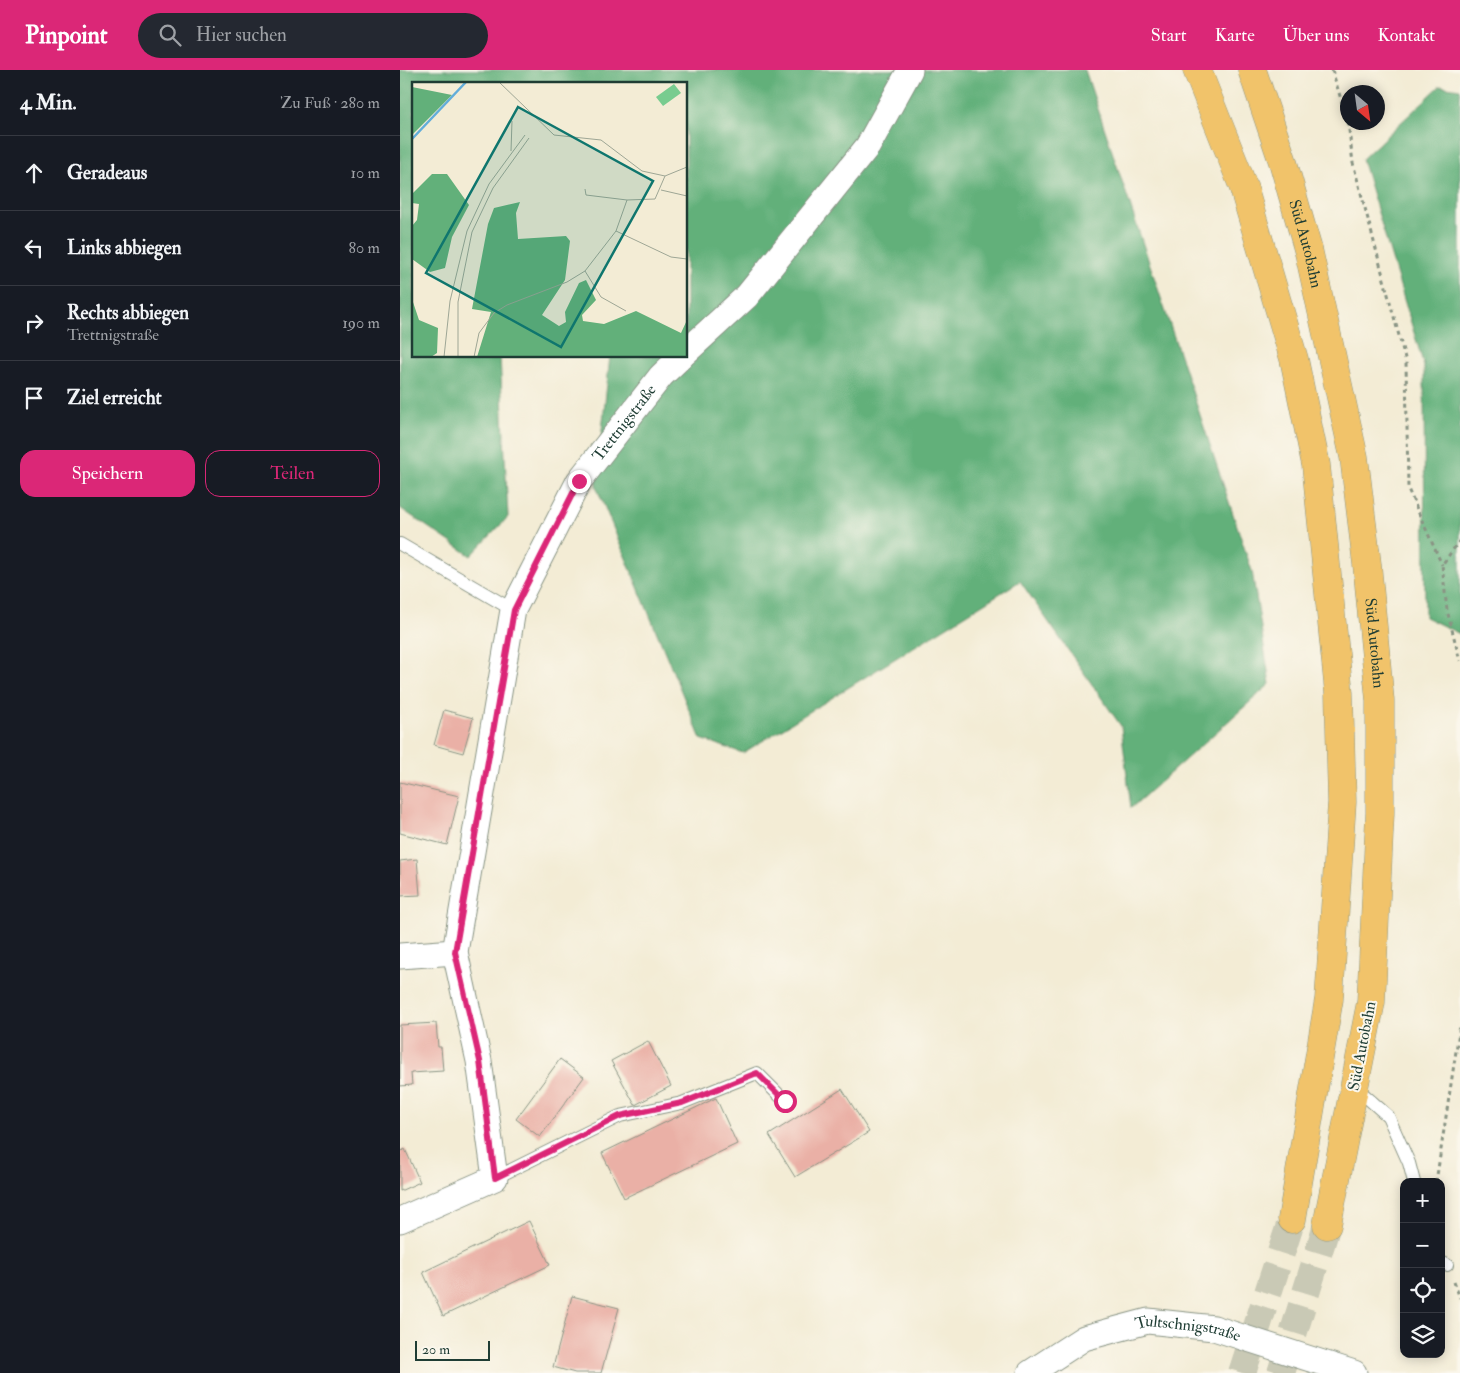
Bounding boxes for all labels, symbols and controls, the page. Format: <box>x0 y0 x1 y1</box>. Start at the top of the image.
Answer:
search box <box>138 13 488 58</box>
text: Pinpoint <box>25 20 108 51</box>
icon: search <box>156 21 184 49</box>
text: Hier suchen <box>196 23 287 47</box>
text: Start <box>1151 24 1187 47</box>
text: Karte <box>1215 24 1255 47</box>
text: Über uns <box>1283 24 1349 47</box>
text: Kontakt <box>1377 24 1435 47</box>
inset map <box>412 82 688 358</box>
north arrow <box>1340 85 1385 130</box>
text: 4 Min. <box>20 89 77 116</box>
text: Zu Fuß · 280 m <box>280 93 380 113</box>
icon: ahead <box>20 159 48 187</box>
text: Geradeaus <box>67 161 147 185</box>
text: 10 m <box>350 163 380 183</box>
street label: Süd Autobahn <box>1284 197 1326 290</box>
icon: left <box>20 234 48 262</box>
text: Links abbiegen <box>67 236 181 260</box>
text: 80 m <box>349 238 380 258</box>
text: Rechts abbiegen <box>67 301 189 325</box>
icon: right <box>20 309 48 337</box>
text: 190 m <box>342 313 380 333</box>
text: Trettnigstraße <box>67 325 159 345</box>
street label: Trettnigstraße <box>588 380 661 465</box>
icon: arrive <box>20 384 48 412</box>
text: Ziel erreicht <box>67 386 162 410</box>
button: Speichern <box>20 450 195 497</box>
button: Teilen <box>205 450 380 497</box>
route end <box>568 470 591 493</box>
street label: Süd Autobahn <box>1360 597 1389 689</box>
street label: Süd Autobahn <box>1344 1000 1380 1092</box>
route start <box>774 1090 797 1113</box>
map controls <box>1400 1178 1445 1358</box>
button: + <box>1400 1178 1445 1223</box>
button: − <box>1400 1223 1445 1268</box>
button: locate <box>1400 1268 1445 1313</box>
street label: Tultschnigstraße <box>1133 1311 1244 1346</box>
button: layers <box>1400 1313 1445 1358</box>
scale bar <box>415 1338 490 1361</box>
text: 20 m <box>422 1341 450 1358</box>

